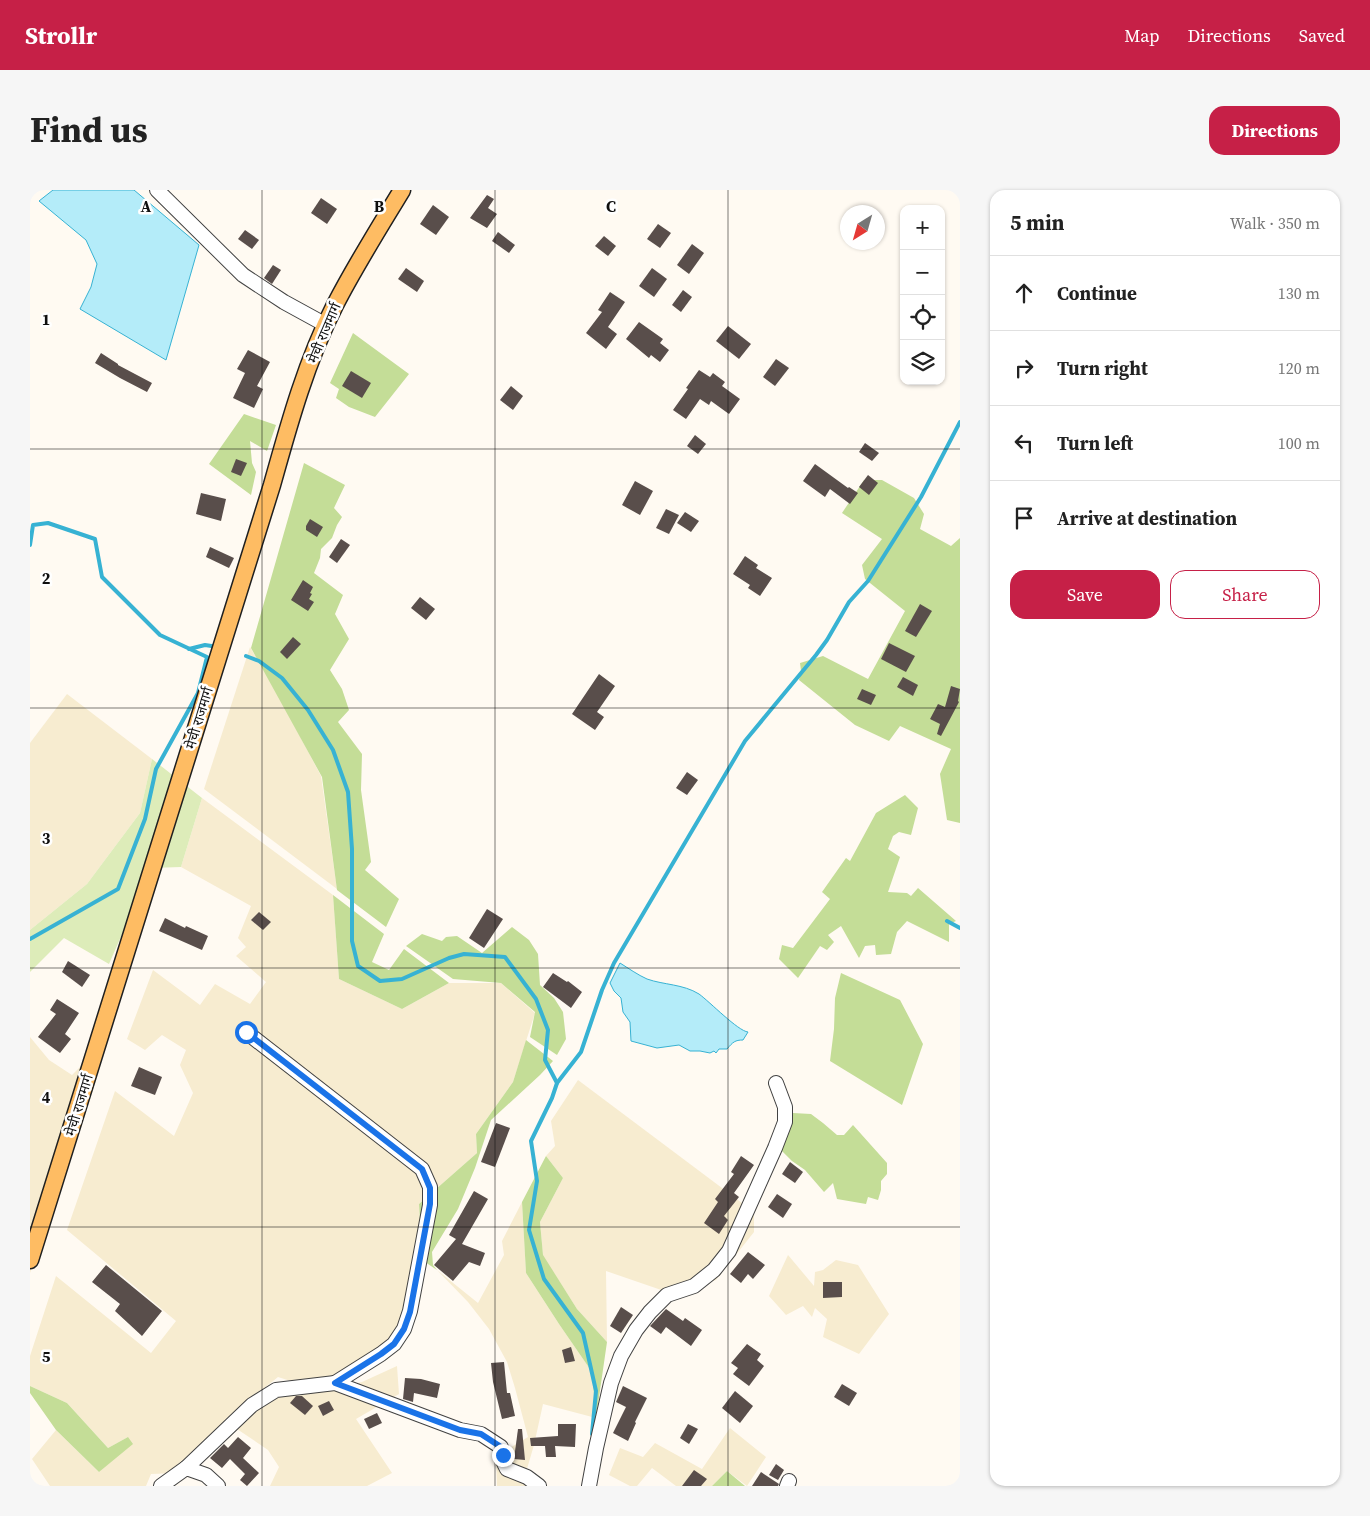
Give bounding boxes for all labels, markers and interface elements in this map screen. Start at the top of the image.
text: Strollr [25,19,97,52]
text: Map [1124,23,1160,48]
text: Directions [1188,23,1271,48]
text: Saved [1299,23,1345,48]
text: Find us [30,106,148,154]
button: Directions [1209,106,1340,155]
text: A [141,195,152,217]
text: B [374,195,385,217]
text: C [606,195,616,217]
north arrow [840,205,885,250]
map controls [900,205,945,385]
button: + [900,205,945,250]
text: 5 min [1010,208,1065,237]
text: Walk · 350 m [1230,212,1320,234]
button: − [900,250,945,295]
icon: ahead [1010,279,1038,307]
text: Continue [1057,280,1137,306]
text: 130 m [1278,282,1320,304]
button: locate [900,295,945,340]
street label: मेची राजमार्ग [302,299,346,366]
text: 1 [42,308,50,330]
button: layers [900,340,945,385]
icon: right [1010,354,1038,382]
text: Turn right [1057,355,1148,381]
text: 120 m [1278,357,1320,379]
icon: left [1010,429,1038,457]
text: Turn left [1057,430,1133,456]
text: 100 m [1278,432,1320,454]
icon: arrive [1010,504,1038,532]
text: Arrive at destination [1057,505,1237,531]
text: 2 [42,567,51,589]
button: Save [1010,570,1160,619]
button: Share [1170,570,1320,619]
street label: मेची राजमार्ग [180,684,218,751]
text: 3 [42,827,51,849]
route start [235,1021,258,1044]
street label: मेची राजमार्ग [60,1071,98,1138]
text: 4 [42,1086,51,1108]
text: 5 [42,1345,51,1367]
route end [492,1444,515,1467]

